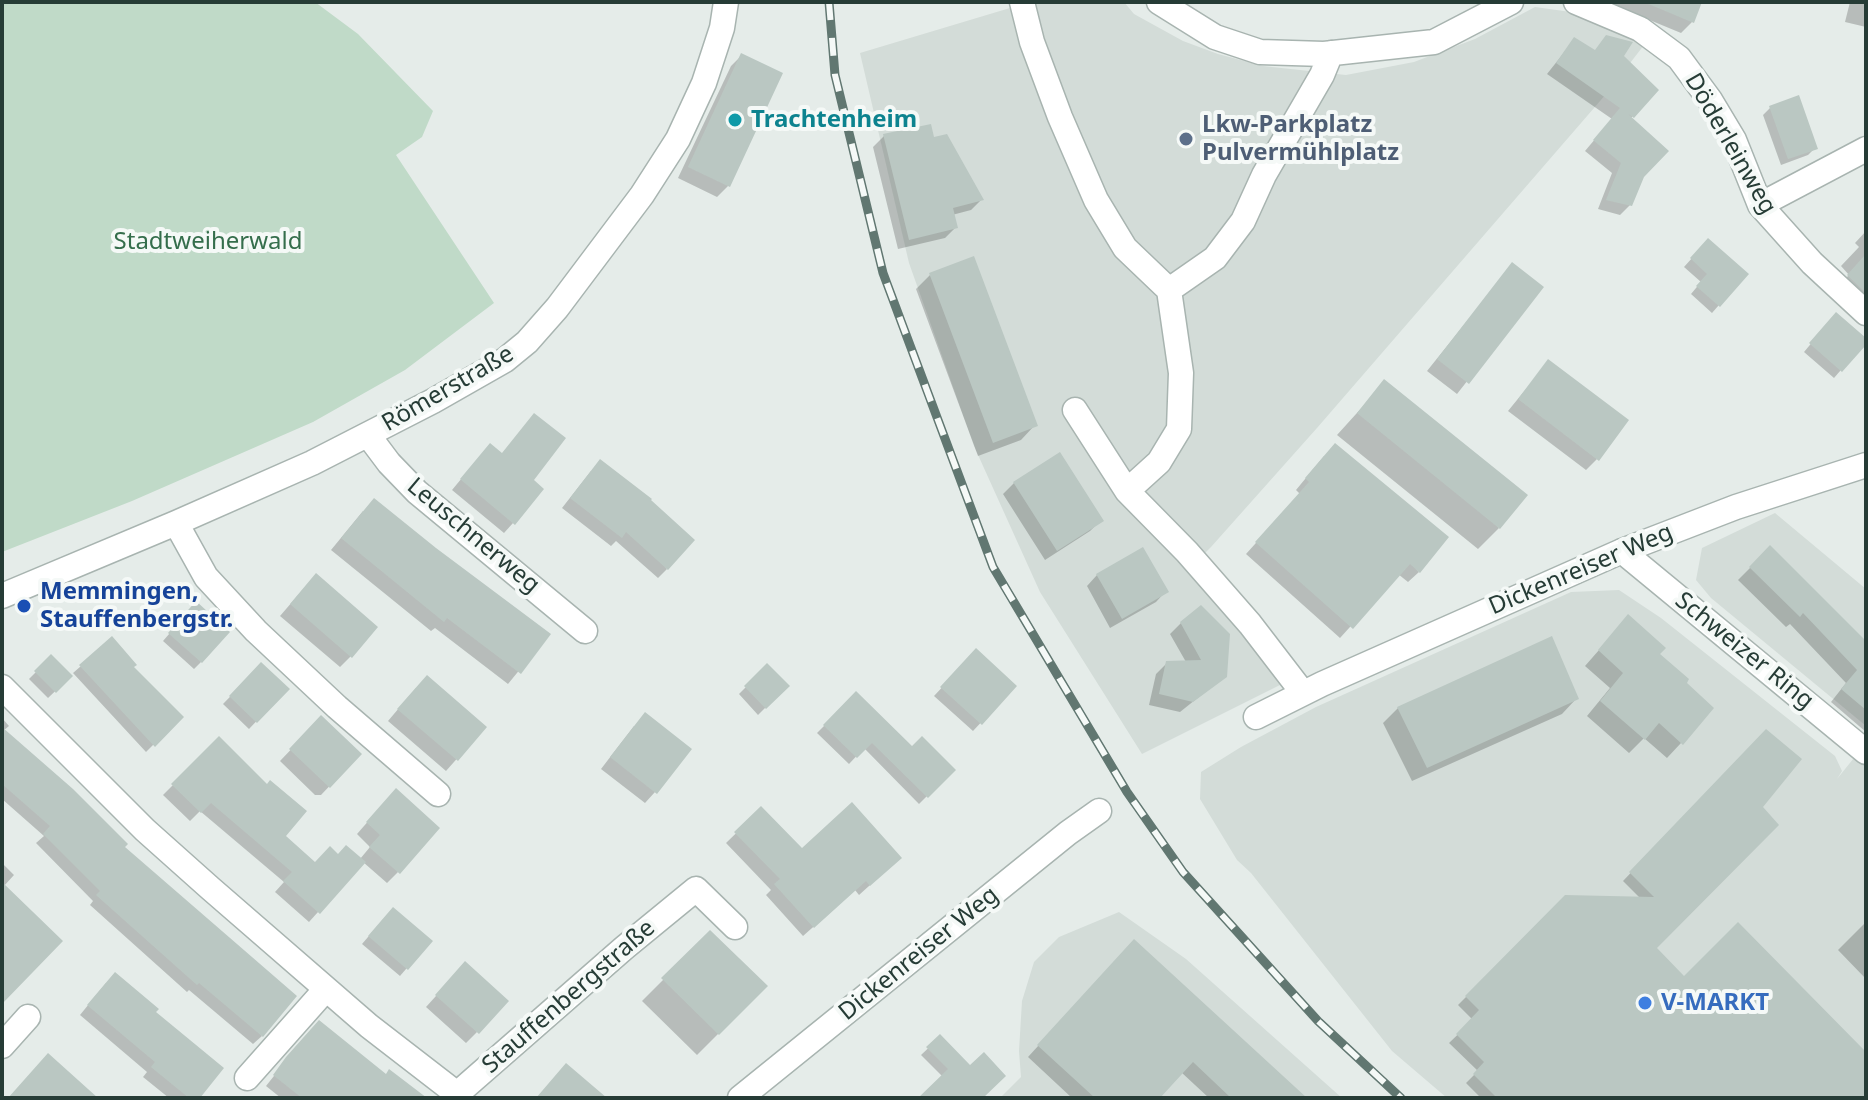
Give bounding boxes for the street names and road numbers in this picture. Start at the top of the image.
street label: Döderleinweg [1678,68,1782,220]
street label: Römerstraße [377,340,519,438]
street label: Leuschnerweg [401,472,545,600]
street label: Dickenreiser Weg [1485,518,1677,622]
street label: Schweizer Ring [1669,586,1819,716]
street label: Dickenreiser Weg [833,881,1005,1027]
street label: Stauffenbergstraße [477,914,661,1080]

